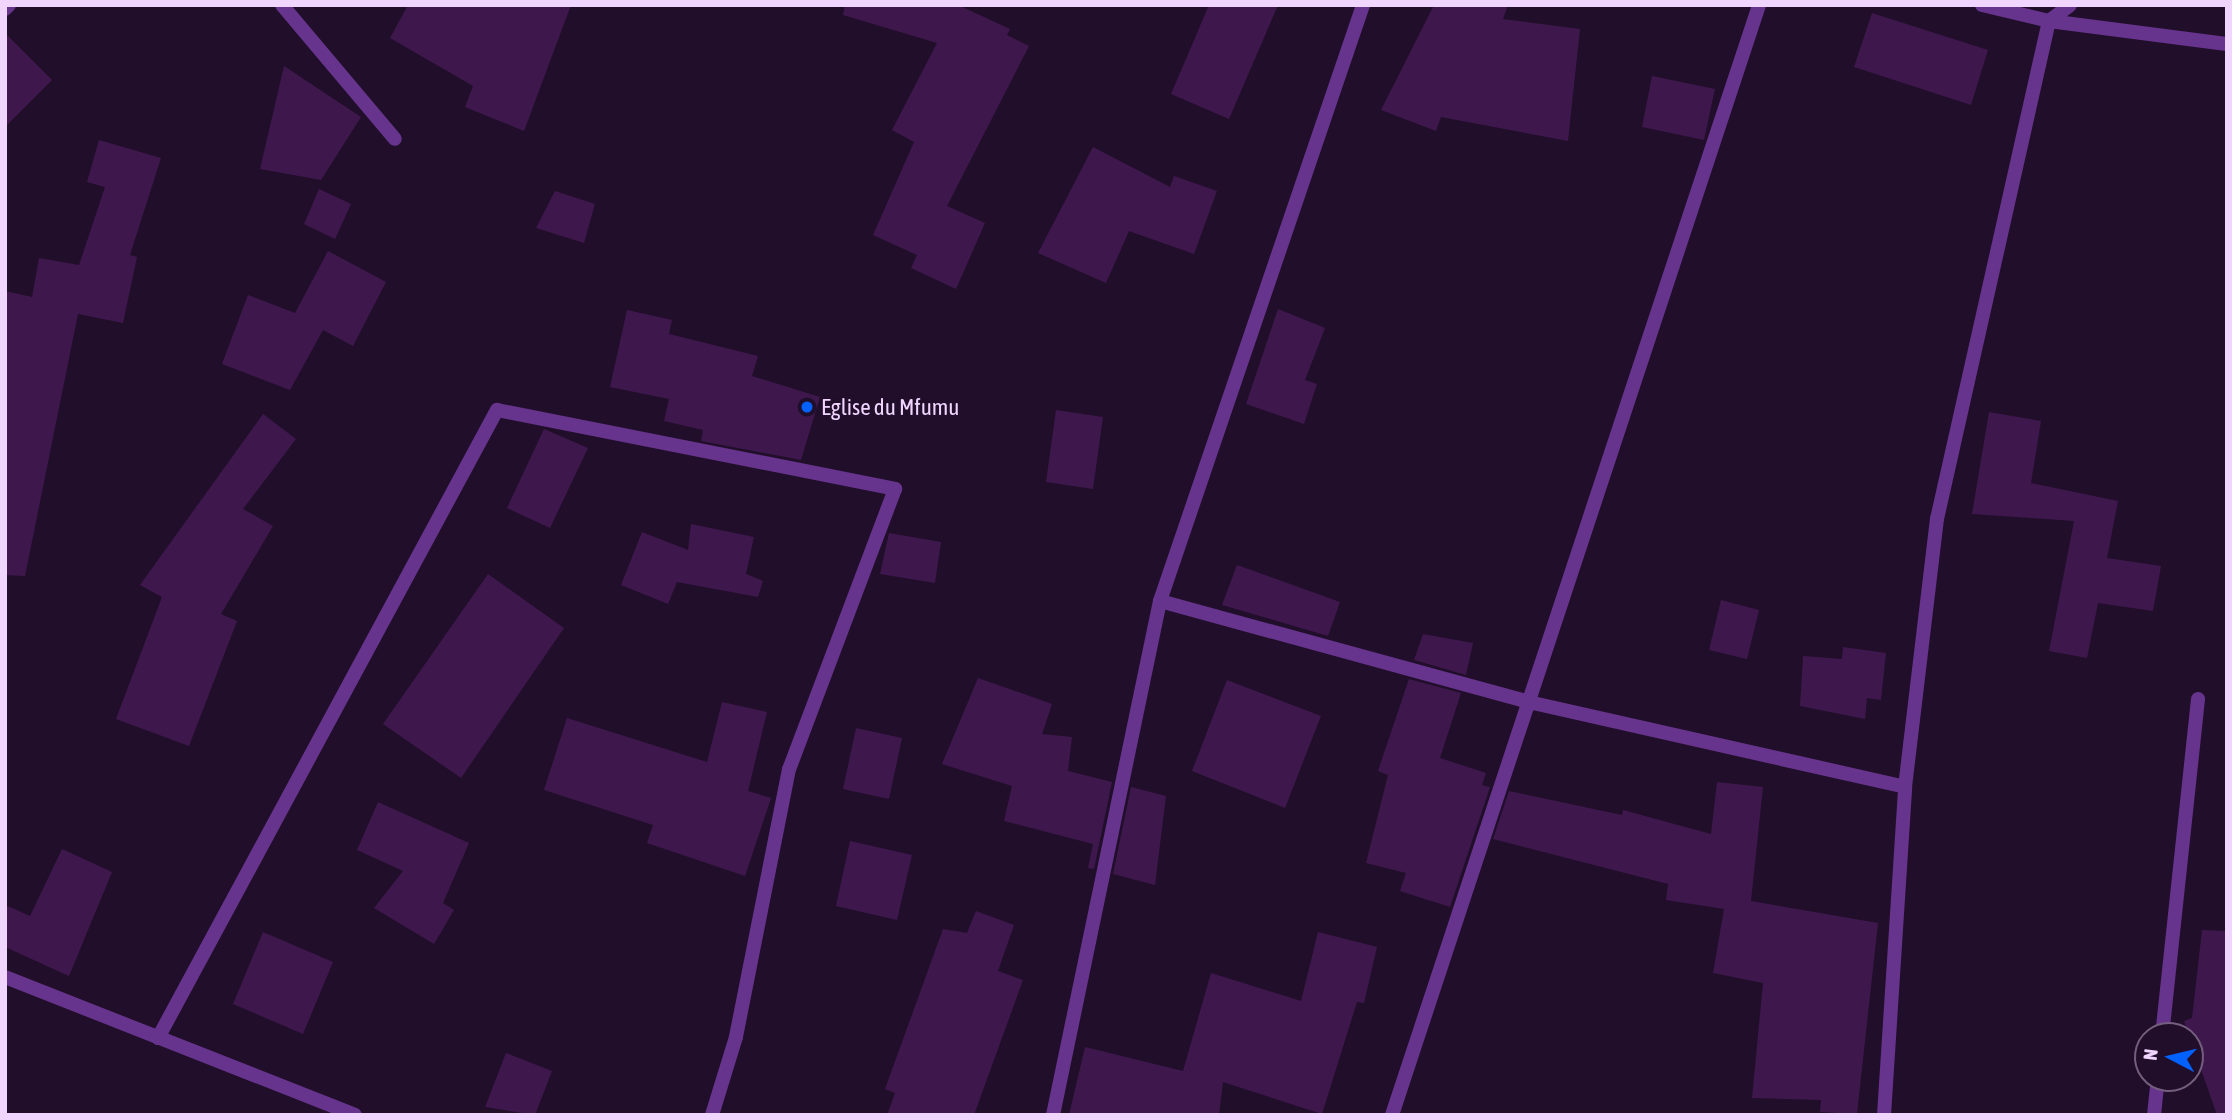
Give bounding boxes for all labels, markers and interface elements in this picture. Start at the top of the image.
place label: Eglise du Mfumu [821,393,959,421]
marker: Eglise du Mfumu [799,399,815,415]
north arrow [2134,1022,2204,1092]
text: N [2139,1048,2162,1062]

